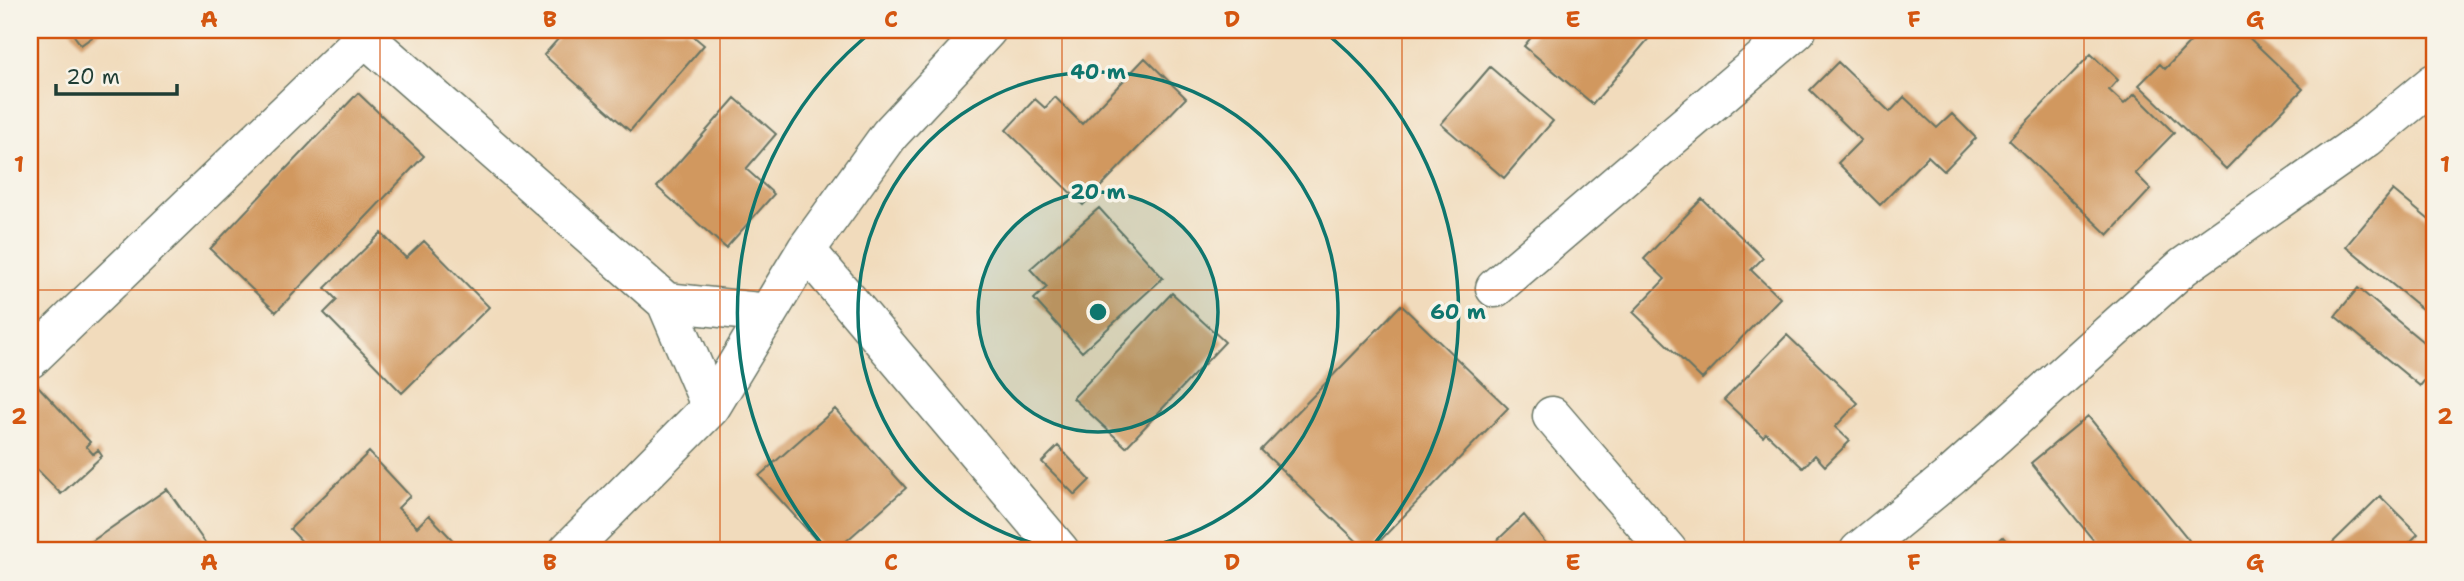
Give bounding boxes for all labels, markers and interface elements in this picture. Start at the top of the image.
text: A [200,4,218,34]
text: B [543,4,557,34]
text: C [884,4,898,34]
text: D [1224,4,1240,34]
text: E [1565,4,1581,34]
text: F [1907,4,1921,34]
text: G [2246,4,2265,34]
scale bar [56,52,177,96]
text: 40 m [1070,58,1126,86]
text: 20 m [66,63,120,91]
text: 1 [14,149,24,179]
text: 1 [2440,149,2450,179]
text: 20 m [1070,178,1126,206]
text: 60 m [1430,298,1486,326]
centre of rings [1086,300,1110,324]
text: 2 [11,401,27,431]
text: 2 [2437,401,2453,431]
text: A [200,547,218,577]
text: B [543,547,557,577]
text: C [884,547,898,577]
text: D [1224,547,1240,577]
text: E [1565,547,1581,577]
text: F [1907,547,1921,577]
text: G [2246,547,2265,577]

